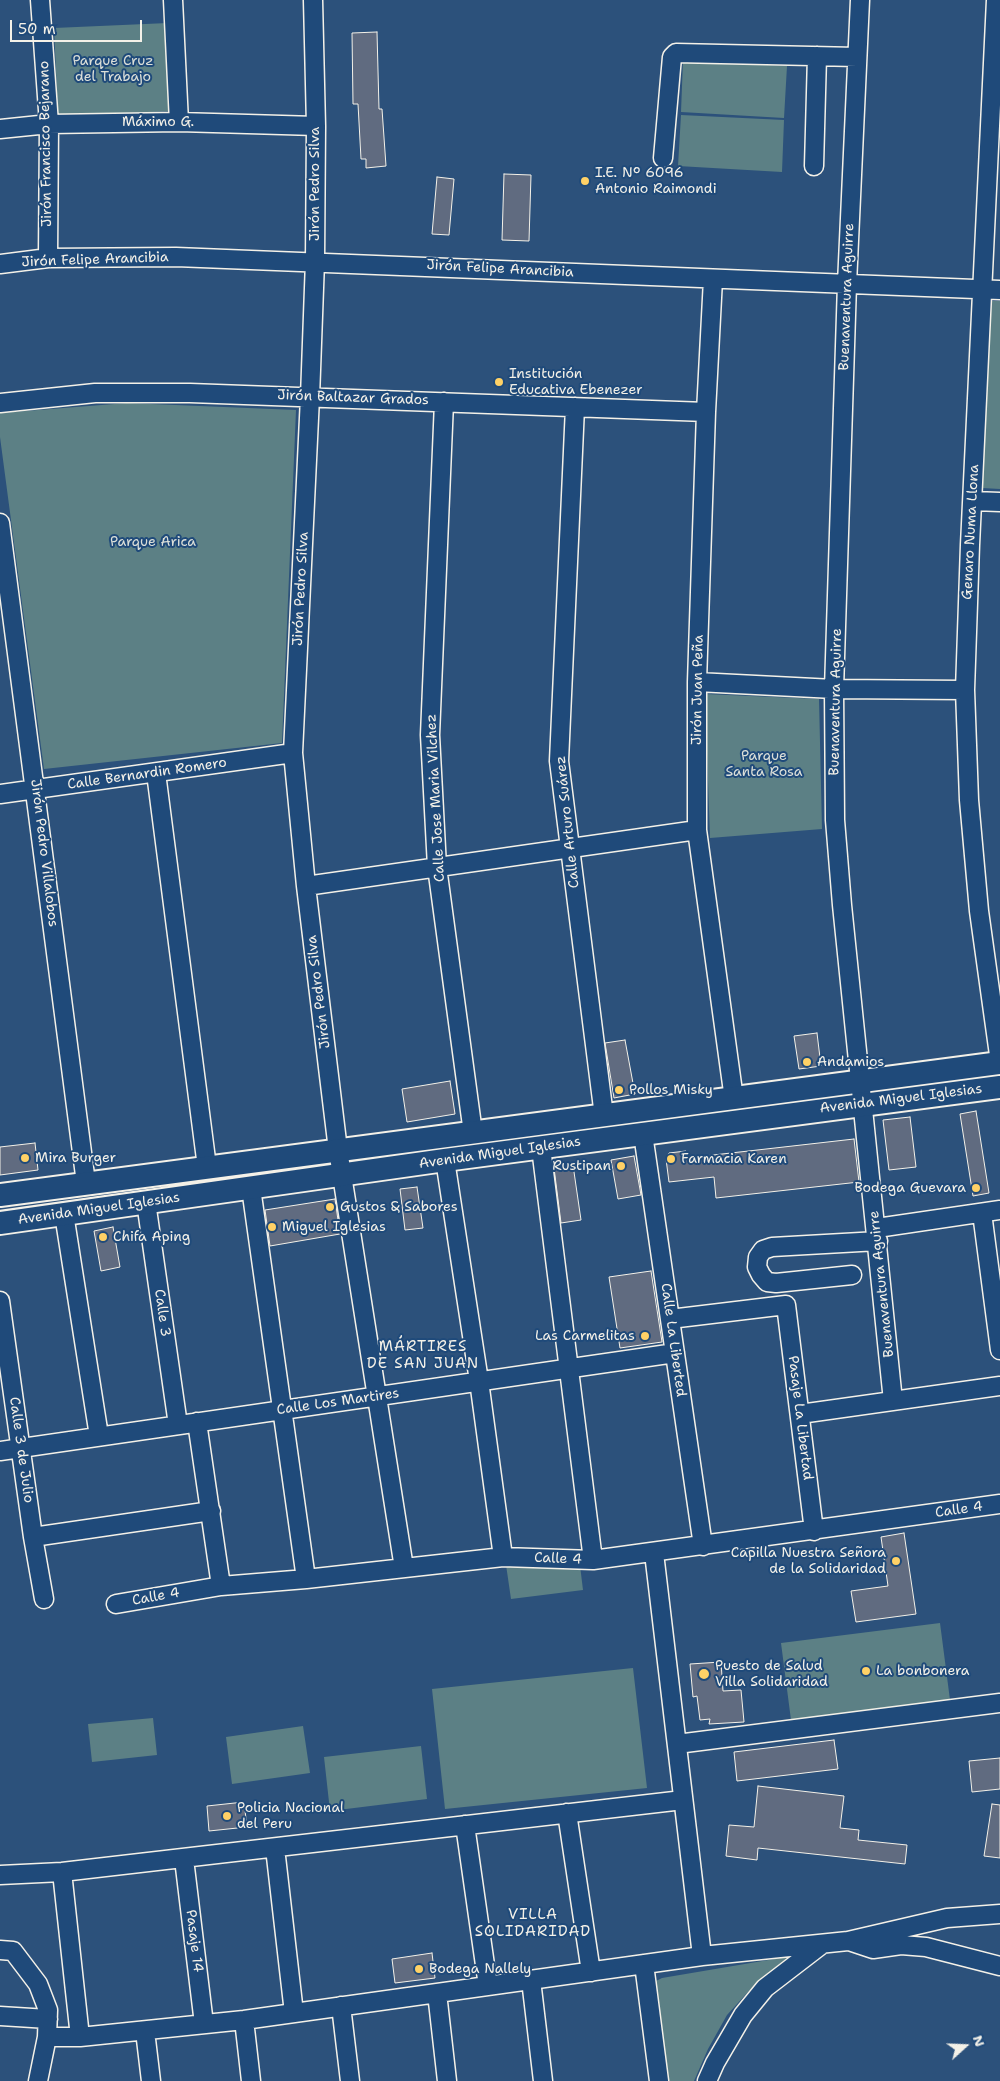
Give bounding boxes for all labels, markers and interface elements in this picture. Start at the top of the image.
scale bar [12,10,145,42]
text: 50 m [18,19,56,39]
park label: Parque Cruz del Trabajo [72,53,154,85]
street label: Jirón Francisco Bejarano [36,61,56,227]
street label: Máximo G. [122,114,194,130]
street label: Jirón Pedro Silva [307,127,323,241]
place label: I.E. N° 6096 Antonio Raimondi [595,165,717,198]
marker: I.E. N° 6096 Antonio Raimondi [579,175,591,187]
street label: Buenaventura Aguirre [836,223,858,371]
street label: Jirón Felipe Arancibia [21,249,169,271]
street label: Jirón Felipe Arancibia [426,257,574,281]
place label: Institución Educativa Ebenezer [509,366,643,398]
marker: Institución Educativa Ebenezer [493,376,505,388]
street label: Jirón Baltazar Grados [277,387,429,409]
street label: Genaro Numa Llona [959,464,983,600]
street label: Jirón Pedro Silva [290,531,312,647]
park label: Parque Arica [110,534,196,550]
street label: Buenaventura Aguirre [826,628,846,776]
street label: Jirón Juan Peña [689,635,707,745]
street label: Calle Jose Maria Vilchez [423,714,449,882]
park label: Parque Santa Rosa [726,748,802,780]
street label: Calle Bernardin Romero [66,755,228,793]
street label: Calle Arturo Suárez [553,755,583,889]
street label: Jirón Pedro Villalobos [27,778,61,928]
street label: Jirón Pedro Silva [304,934,334,1050]
place label: Andamios [817,1054,884,1070]
marker: Andamios [801,1056,813,1068]
street label: Avenida Miguel Iglesias [819,1081,983,1117]
place label: Pollos Misky [629,1082,713,1098]
marker: Pollos Misky [613,1084,625,1096]
street label: Avenida Miguel Iglesias [418,1133,582,1173]
place label: Mira Burger [35,1150,116,1166]
place label: Farmacia Karen [681,1151,787,1167]
marker: Mira Burger [19,1152,31,1164]
marker: Farmacia Karen [665,1153,677,1165]
place label: Rustipan [552,1158,611,1174]
marker: Rustipan [615,1160,627,1172]
place label: Bodega Guevara [854,1180,966,1196]
marker: Bodega Guevara [970,1182,982,1194]
street label: Avenida Miguel Iglesias [17,1189,181,1229]
place label: Gustos & Sabores [340,1199,458,1215]
marker: Gustos & Sabores [324,1201,336,1213]
street label: Buenaventura Aguirre [866,1210,898,1358]
place label: Miguel Iglesias [282,1219,386,1235]
marker: Miguel Iglesias [266,1221,278,1233]
place label: Chifa Aping [113,1229,190,1245]
marker: Chifa Aping [97,1231,109,1243]
street label: Calle La Liberted [657,1282,689,1398]
street label: Calle 3 [150,1288,174,1338]
place label: Las Carmelitas [535,1328,635,1344]
marker: Las Carmelitas [639,1330,651,1342]
district label: MÁRTIRES DE SAN JUAN [365,1338,481,1373]
street label: Pasaje La Libertad [784,1355,816,1481]
street label: Calle Los Martires [276,1385,400,1419]
street label: Calle 3 de Julio [5,1396,37,1504]
street label: Calle 4 [934,1498,984,1522]
place label: Capilla Nuestra Señora de la Solidaridad [731,1545,886,1578]
street label: Calle 4 [534,1550,582,1568]
marker: Capilla Nuestra Señora de la Solidaridad [890,1555,902,1567]
street label: Calle 4 [131,1585,181,1609]
place label: Puesto de Salud Villa Solidaridad [715,1658,828,1690]
place label: La bonbonera [876,1663,969,1679]
marker: La bonbonera [860,1665,872,1677]
marker: Puesto de Salud Villa Solidaridad [697,1667,711,1681]
place label: Policia Nacional del Peru [237,1800,344,1832]
marker: Policia Nacional del Peru [221,1810,233,1822]
district label: VILLA SOLIDARIDAD [473,1906,593,1941]
street label: Pasaje 14 [182,1909,206,1973]
place label: Bodega Nallely [429,1961,531,1977]
marker: Bodega Nallely [413,1963,425,1975]
north arrow [940,2021,990,2071]
text: N [969,2033,989,2049]

